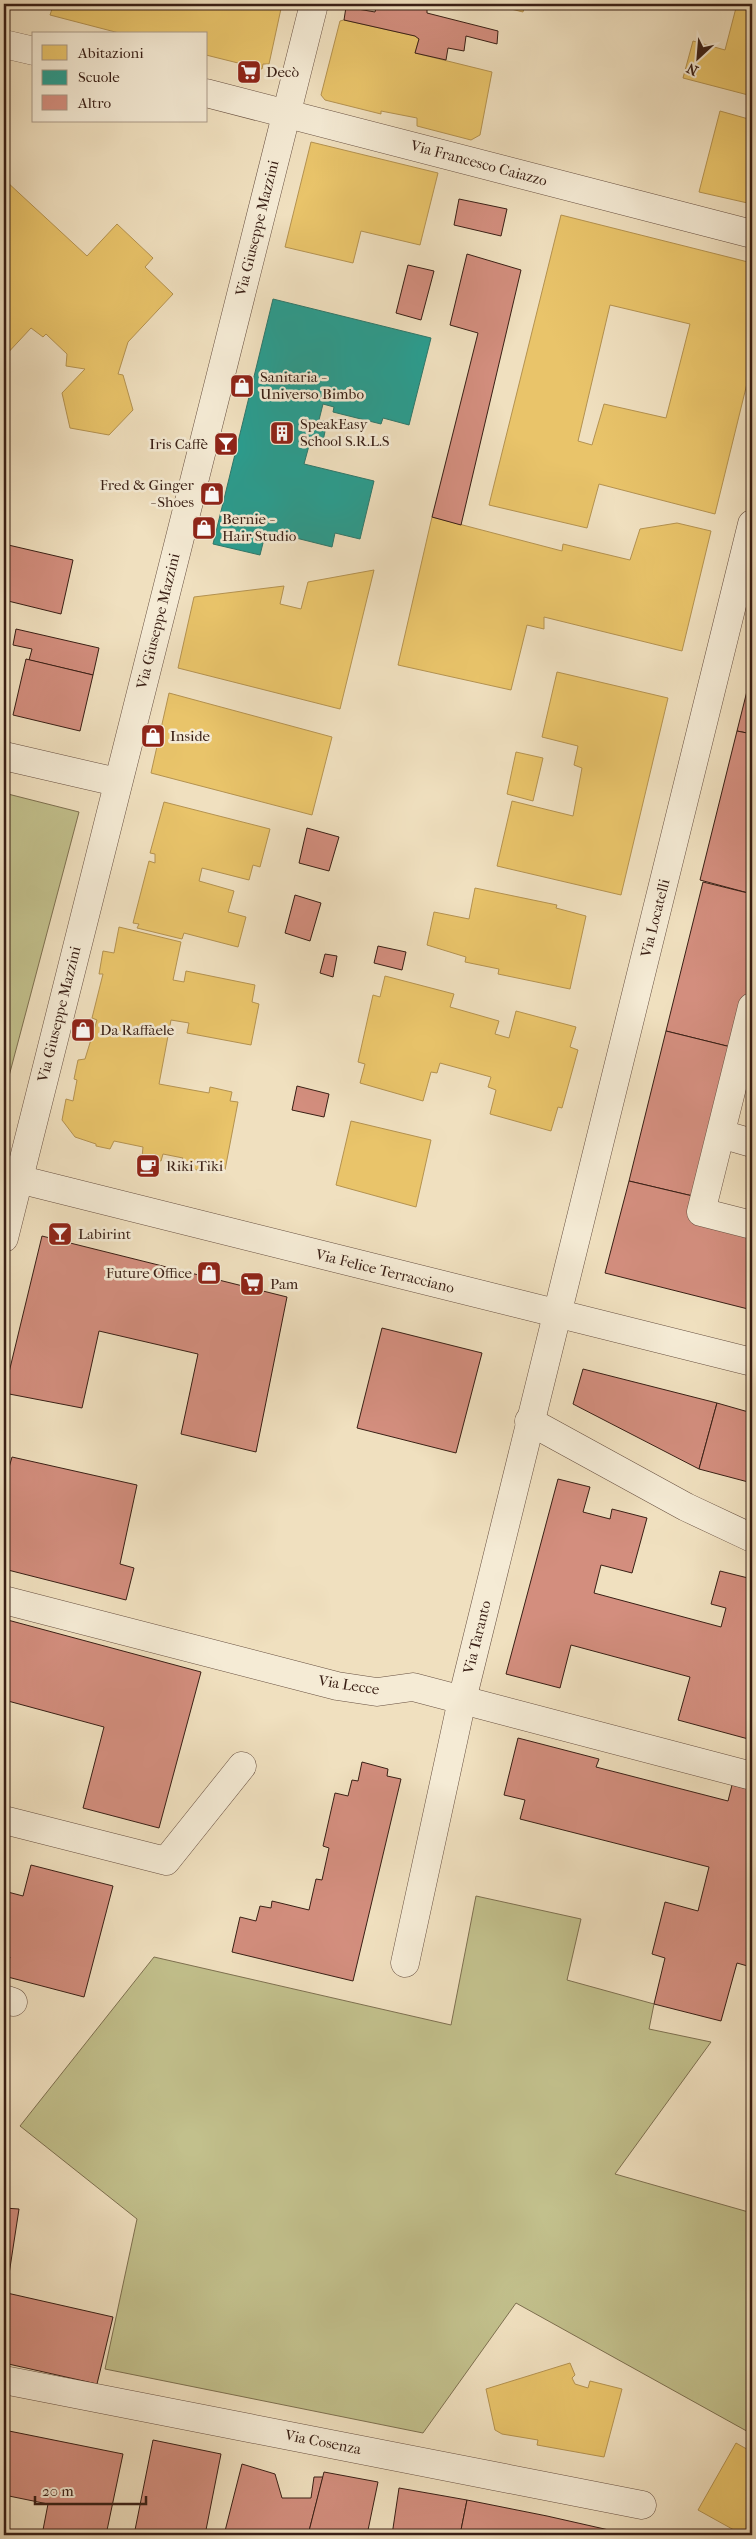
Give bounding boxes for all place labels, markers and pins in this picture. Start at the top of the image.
supermarket icon: Decò [236,59,262,85]
place label: Decò [266,63,299,81]
place label: Sanitaria - Universo Bimbo [260,368,364,403]
shop icon: Sanitaria - Universo Bimbo [229,373,255,399]
place label: SpeakEasy School S.R.L.S [300,415,390,450]
building icon: SpeakEasy School S.R.L.S [269,420,295,446]
bar icon: Iris Caffè [213,431,239,457]
place label: Iris Caffè [149,435,209,453]
place label: Fred & Ginger - Shoes [100,476,195,511]
shop icon: Fred & Ginger - Shoes [199,481,225,507]
place label: Bernie - Hair Studio [222,510,297,545]
shop icon: Bernie - Hair Studio [191,515,217,541]
shop icon: Inside [140,723,166,749]
place label: Inside [170,727,211,745]
shop icon: Da Raffaele [70,1017,96,1043]
place label: Da Raffaele [100,1021,175,1039]
cafe icon: Riki Tiki [135,1153,161,1179]
place label: Riki Tiki [166,1157,224,1175]
bar icon: Labirint [47,1221,73,1247]
place label: Labirint [78,1225,132,1243]
shop icon: Future Office [196,1260,222,1286]
place label: Future Office [106,1264,193,1282]
supermarket icon: Pam [239,1271,265,1297]
place label: Pam [270,1275,299,1293]

